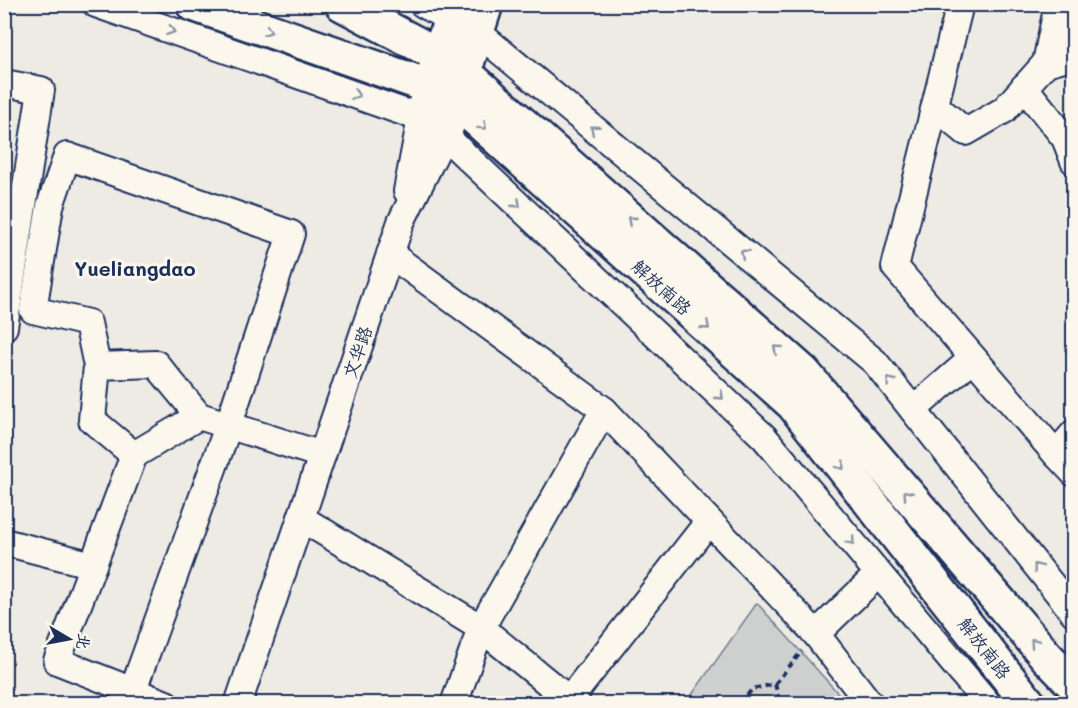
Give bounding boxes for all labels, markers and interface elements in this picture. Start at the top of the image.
one-way arrow [166,23,176,36]
one-way arrow [262,23,273,36]
one-way arrow [350,88,360,101]
one-way arrow [476,119,486,130]
one-way arrow [590,125,601,136]
one-way arrow [510,197,521,208]
one-way arrow [627,216,638,227]
one-way arrow [740,249,751,260]
street label: 解放南路 [627,254,697,320]
district label: Yueliangdao [74,255,196,281]
one-way arrow [699,319,710,330]
street label: 文华路 [337,323,377,381]
one-way arrow [773,345,784,356]
one-way arrow [887,377,898,388]
one-way arrow [713,389,724,400]
one-way arrow [834,459,845,470]
one-way arrow [903,490,914,501]
one-way arrow [843,534,854,545]
one-way arrow [1034,563,1045,574]
north arrow [39,609,99,669]
street label: 解放南路 [953,612,1017,684]
text: 北 [73,632,96,651]
one-way arrow [1030,638,1041,649]

